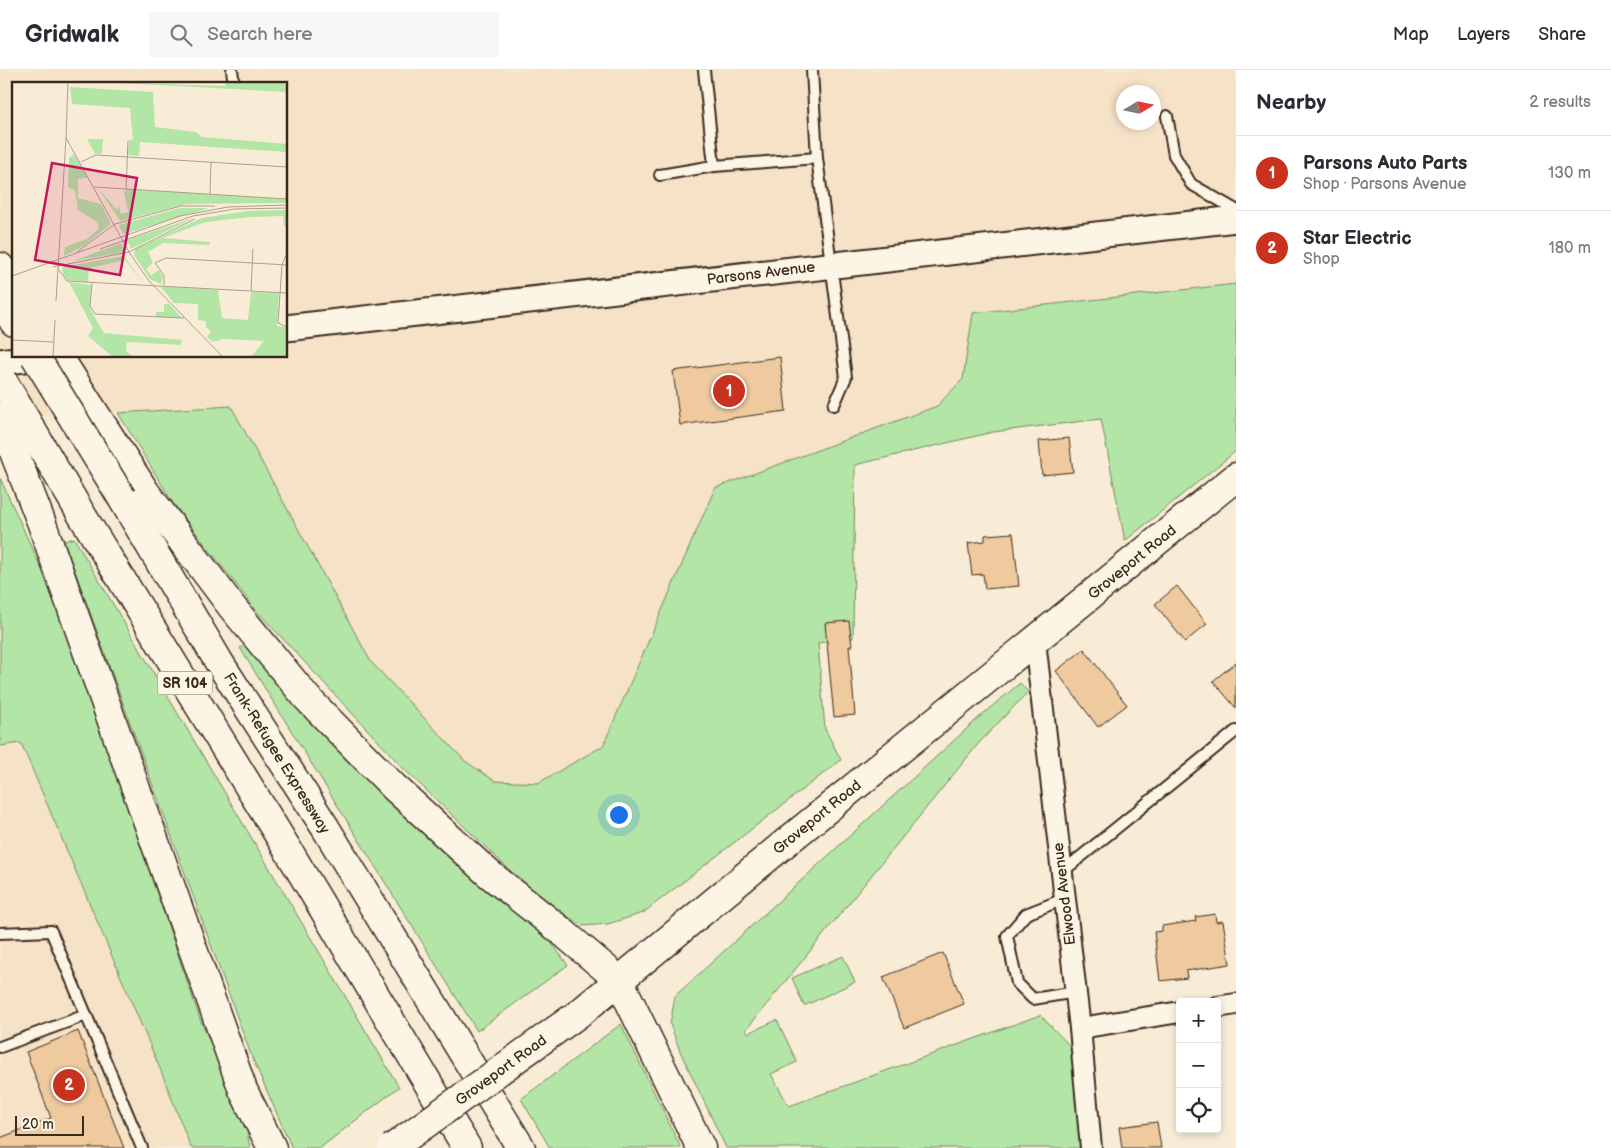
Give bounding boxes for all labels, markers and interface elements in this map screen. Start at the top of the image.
search box [149,12,499,57]
text: Gridwalk [25,20,119,49]
icon: search [167,21,195,49]
text: Search here [207,23,312,46]
text: Map [1393,24,1429,45]
text: Layers [1457,24,1510,45]
text: Share [1538,24,1586,45]
inset map [12,82,288,358]
north arrow [1116,85,1161,130]
text: Nearby [1256,90,1326,115]
text: 2 results [1529,93,1591,112]
text: Parsons Auto Parts [1303,152,1467,175]
text: 1 [1269,164,1275,183]
text: 130 m [1548,164,1591,183]
text: Shop · Parsons Avenue [1303,175,1467,194]
text: Star Electric [1303,227,1412,250]
text: 2 [1267,239,1277,258]
text: 180 m [1549,239,1591,258]
text: Shop [1303,250,1340,269]
street label: Parsons Avenue [706,257,816,290]
pin: 1 [713,372,745,410]
street label: Groveport Road [1084,521,1180,604]
street label: Frank-Refugee Expressway [219,669,334,837]
road number: SR 104 [158,672,212,694]
street label: Groveport Road [769,776,865,859]
your location [606,802,632,828]
street label: Elwood Avenue [1049,841,1080,946]
map controls [1176,998,1221,1133]
button: + [1176,998,1221,1043]
street label: Groveport Road [452,1031,551,1110]
button: − [1176,1043,1221,1088]
pin: 2 [53,1066,85,1104]
button: locate [1176,1088,1221,1133]
scale bar [15,1113,84,1136]
text: 20 m [22,1116,54,1133]

